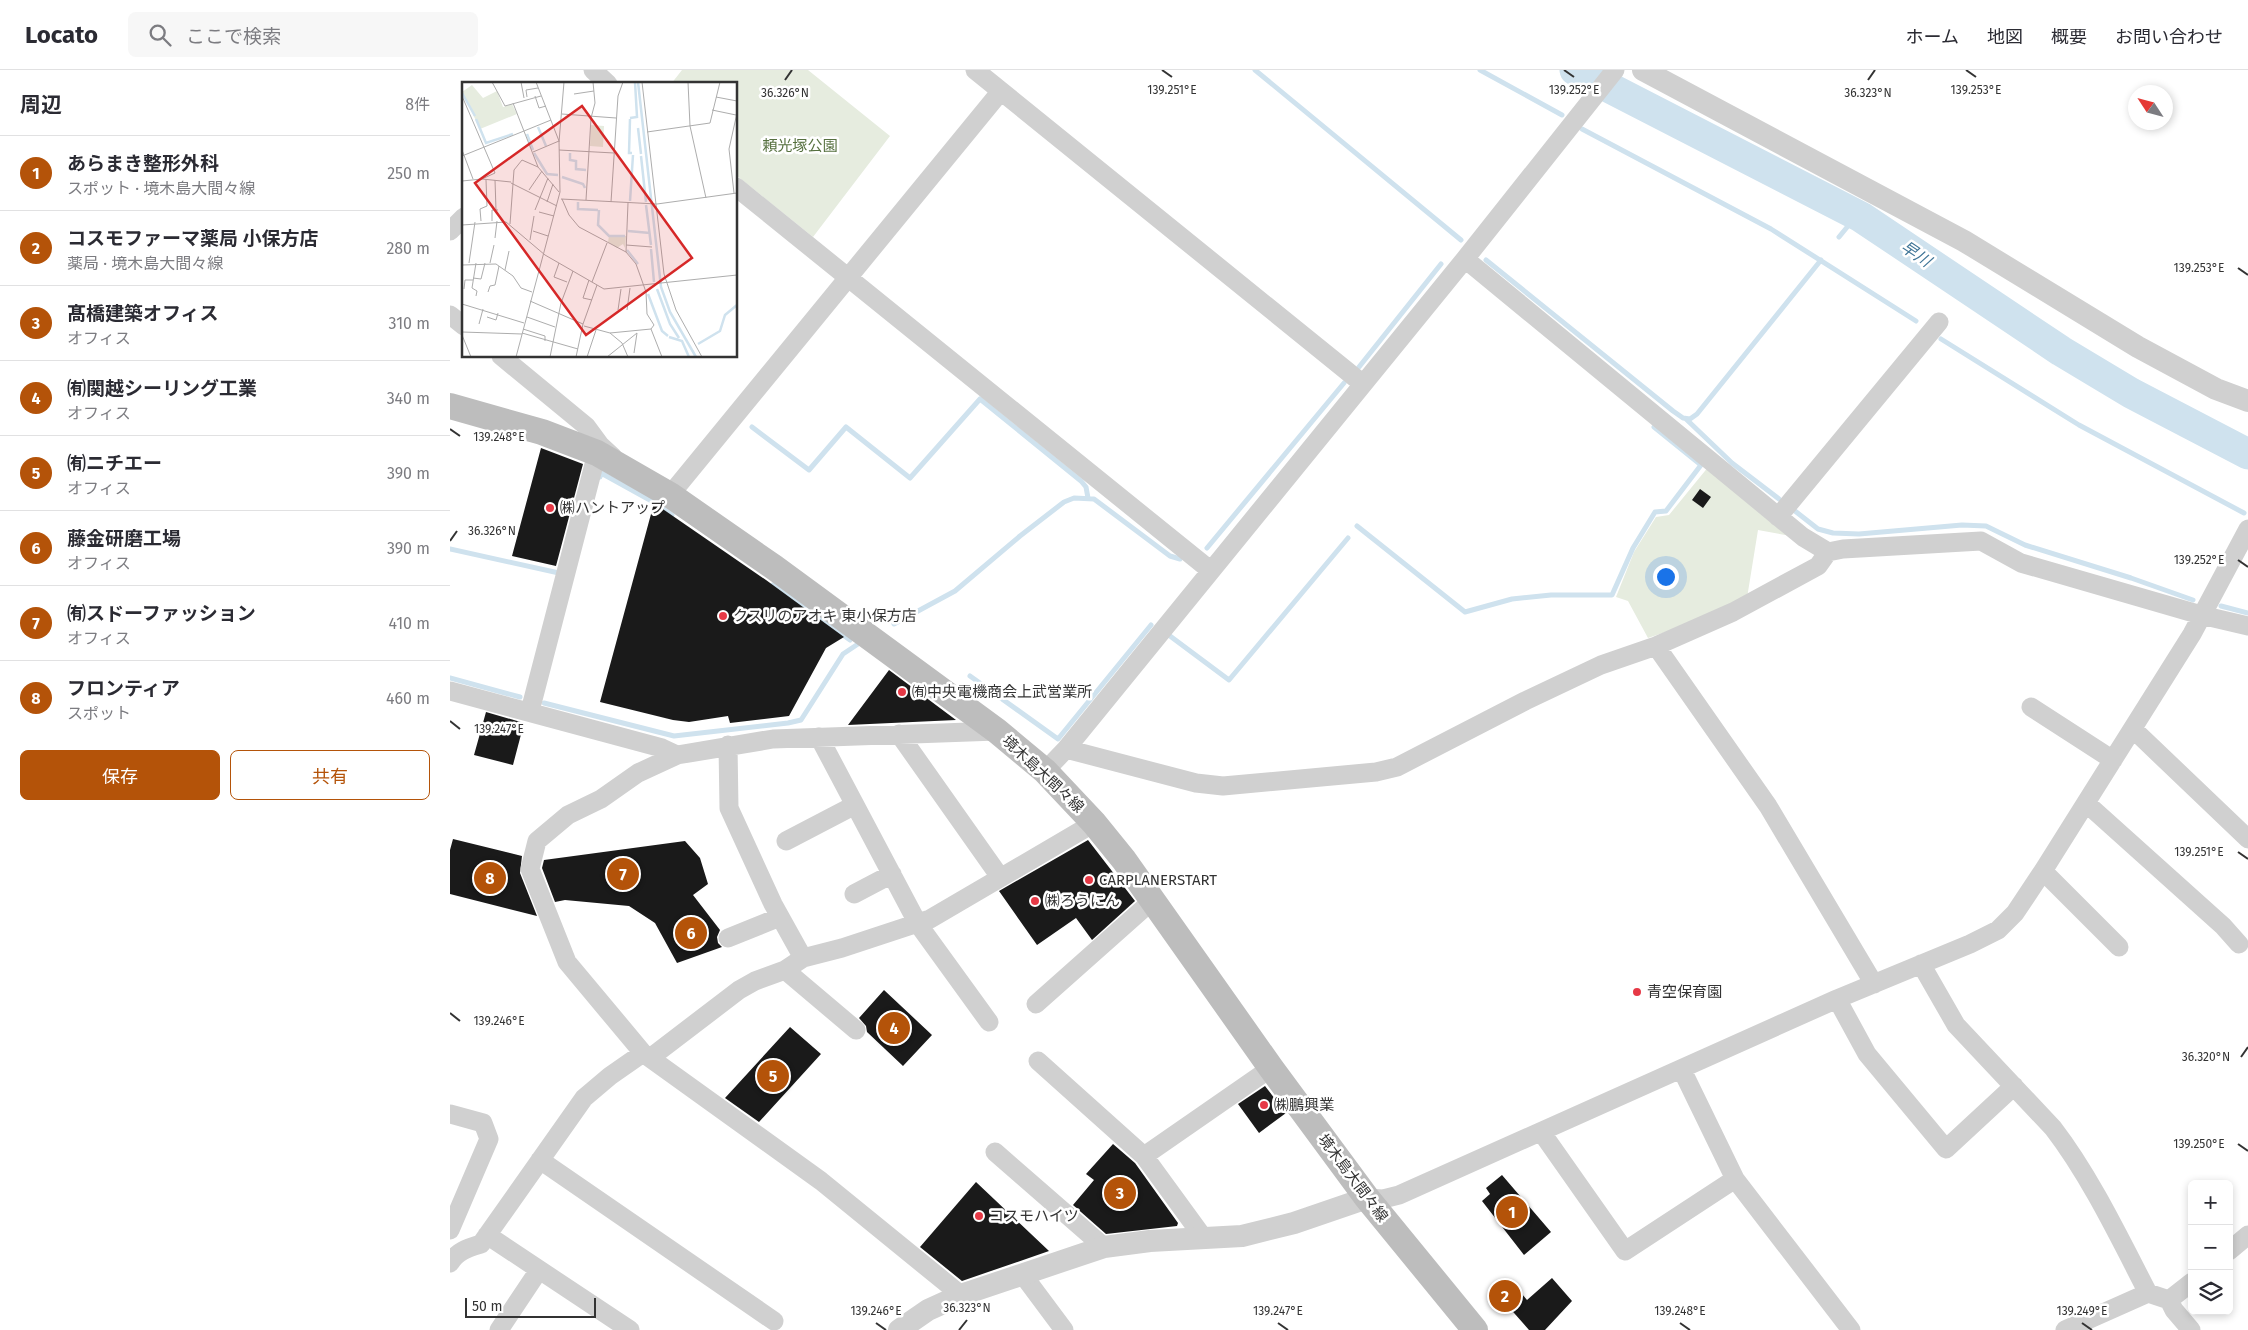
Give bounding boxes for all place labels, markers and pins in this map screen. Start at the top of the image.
place label: ㈱ハントアップ [560,499,665,517]
marker: ㈱ハントアップ [544,502,556,514]
place label: クスリのアオキ 東小保方店 [733,607,917,625]
marker: クスリのアオキ 東小保方店 [717,610,729,622]
place label: ㈲中央電機商会上武営業所 [912,683,1092,701]
marker: ㈲中央電機商会上武営業所 [896,686,908,698]
pin: 7 [607,855,639,893]
pin: 8 [474,859,506,897]
place label: CARPLANERSTART [1099,871,1217,889]
marker: CARPLANERSTART [1083,874,1095,886]
place label: ㈱ろうにん [1045,892,1120,910]
marker: ㈱ろうにん [1029,895,1041,907]
pin: 6 [675,914,707,952]
place label: 青空保育園 [1647,983,1722,1001]
marker: 青空保育園 [1631,986,1643,998]
pin: 4 [878,1009,910,1047]
pin: 5 [757,1057,789,1095]
place label: ㈱鵬興業 [1274,1096,1334,1114]
marker: ㈱鵬興業 [1258,1099,1270,1111]
pin: 3 [1104,1174,1136,1212]
pin: 1 [1496,1193,1528,1231]
place label: コスモハイツ [989,1207,1079,1225]
marker: コスモハイツ [973,1210,985,1222]
pin: 2 [1489,1277,1521,1315]

